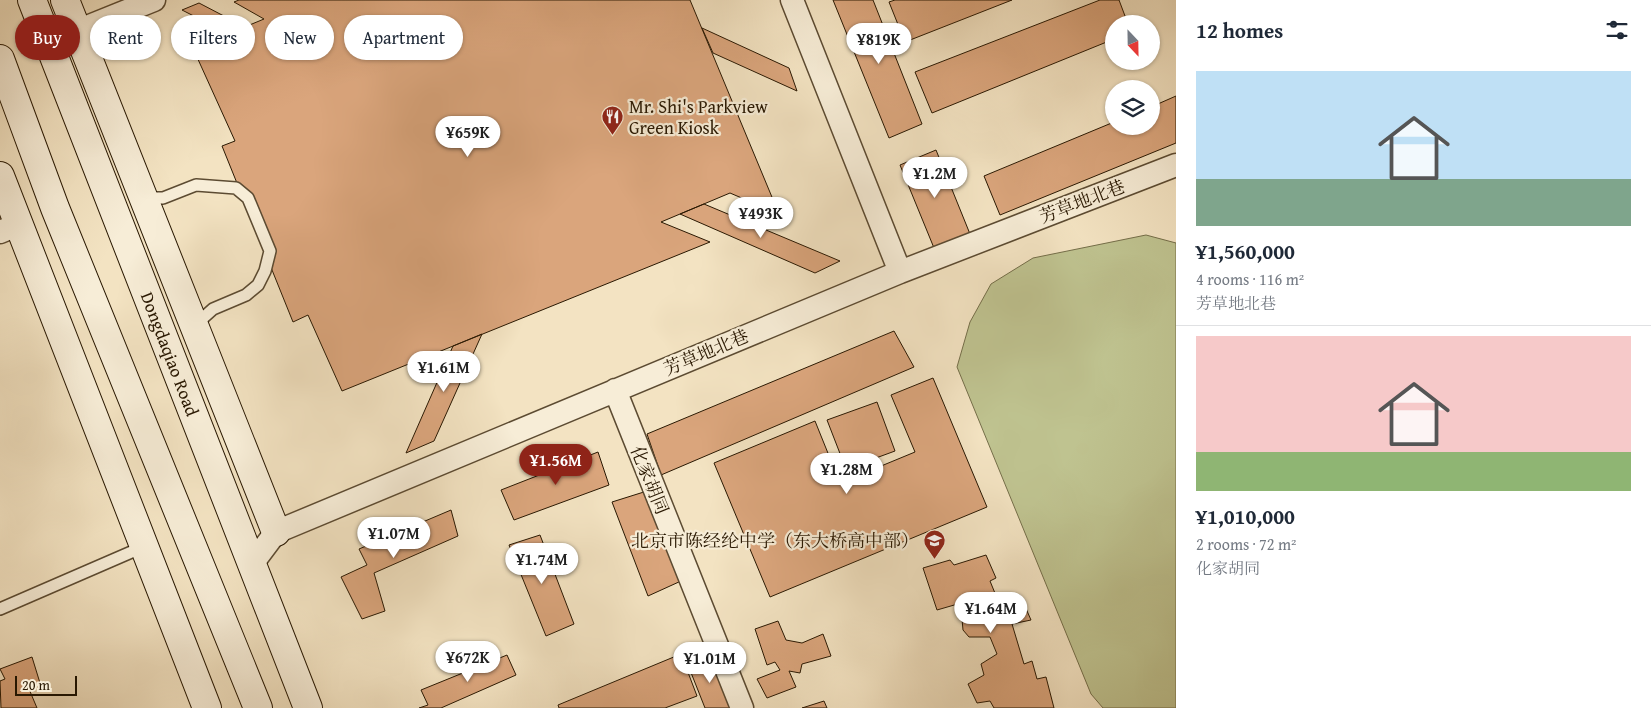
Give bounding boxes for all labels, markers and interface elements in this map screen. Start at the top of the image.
chip: Buy [15,15,80,60]
chip: Rent [90,15,161,60]
chip: Filters [171,15,255,60]
chip: New [265,15,334,60]
chip: Apartment [344,15,463,60]
north arrow [1105,15,1160,70]
map controls [1105,15,1160,135]
text: 12 homes [1196,15,1283,46]
icon: filters [1603,16,1631,44]
pin: ¥819K [844,22,914,65]
text: ¥819K [857,27,901,51]
button: layers [1105,80,1160,135]
place label: Mr. Shi's Parkview Green Kiosk [629,93,768,141]
icon: home [1369,103,1459,193]
restaurant icon: Mr. Shi's Parkview Green Kiosk [601,104,625,135]
pin: ¥659K [433,116,503,158]
text: ¥659K [446,120,490,144]
pin: ¥1.2M [900,156,970,199]
text: ¥1.2M [913,161,957,185]
street label: 芳草地北巷 [1035,172,1129,230]
pin: ¥493K [726,196,796,239]
text: ¥493K [739,201,783,225]
text: ¥1,560,000 [1196,236,1295,267]
text: 4 rooms · 116 m² [1196,267,1304,291]
street label: Dongdaqiao Road [134,288,206,420]
text: 芳草地北巷 [1196,291,1276,315]
street label: 芳草地北巷 [659,322,753,382]
pin: ¥1.61M [403,350,485,393]
text: ¥1.61M [418,355,470,379]
icon: home [1369,369,1459,459]
street label: 化家胡同 [624,442,676,518]
pin: ¥1.56M [515,444,597,486]
text: ¥1.56M [530,448,582,472]
pin: ¥1.28M [806,452,888,495]
text: ¥1.28M [821,457,873,481]
text: ¥1,010,000 [1196,501,1295,532]
pin: ¥1.07M [353,516,435,559]
text: ¥1.07M [368,521,420,545]
place label: 北京市陈经纶中学（东大桥高中部） [631,527,919,554]
school or university icon: 北京市陈经纶中学（东大桥高中部） [923,528,947,559]
text: 2 rooms · 72 m² [1196,532,1296,556]
pin: ¥1.74M [501,542,583,585]
text: ¥1.74M [516,547,568,571]
text: 化家胡同 [1196,556,1260,580]
pin: ¥1.64M [950,592,1032,634]
text: ¥1.64M [965,596,1017,620]
pin: ¥672K [433,640,503,683]
pin: ¥1.01M [669,642,751,684]
text: ¥672K [446,645,490,669]
text: ¥1.01M [684,646,736,670]
scale bar [15,673,78,696]
text: 20 m [22,675,50,695]

